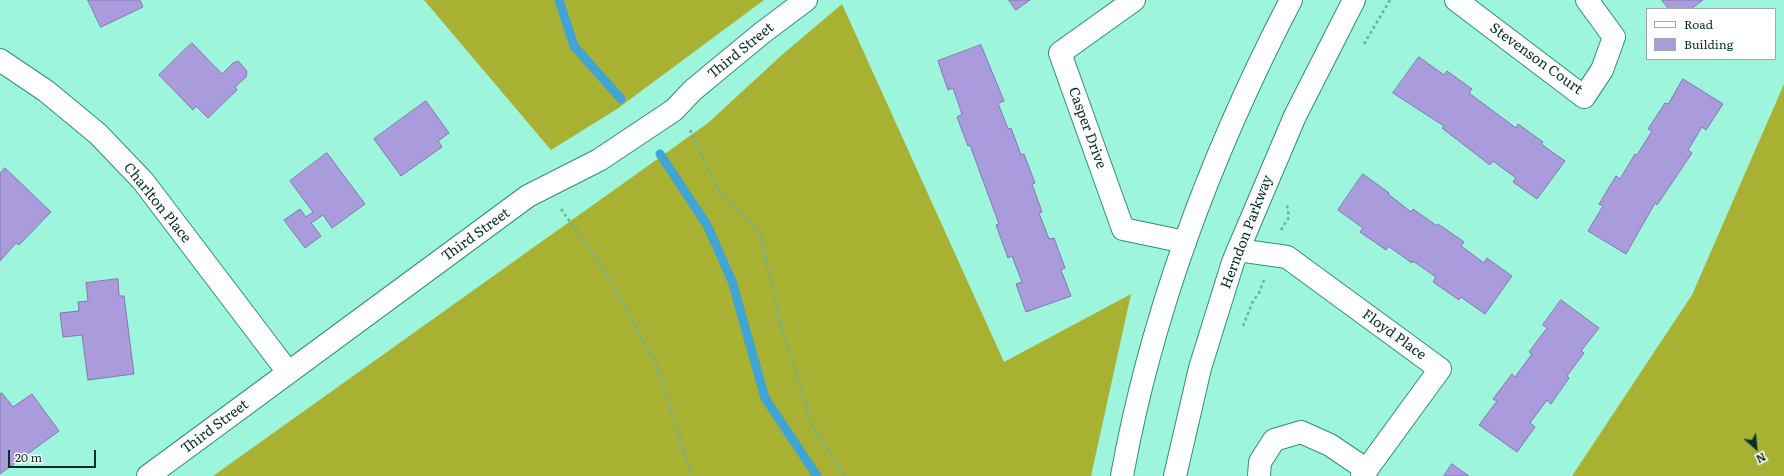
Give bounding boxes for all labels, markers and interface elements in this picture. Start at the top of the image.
legend [1646,8,1776,60]
text: Road [1684,15,1713,33]
street label: Third Street [705,19,777,83]
street label: Stevenson Court [1486,20,1586,98]
text: Building [1684,35,1733,53]
street label: Casper Drive [1065,85,1109,171]
street label: Charlton Place [120,160,194,246]
street label: Herndon Parkway [1218,173,1276,291]
street label: Third Street [439,205,513,265]
street label: Floyd Place [1359,306,1429,364]
street label: Third Street [178,396,252,458]
north arrow [1736,428,1776,468]
scale bar [10,442,98,468]
text: 20 m [15,448,42,466]
text: N [1754,449,1769,468]

